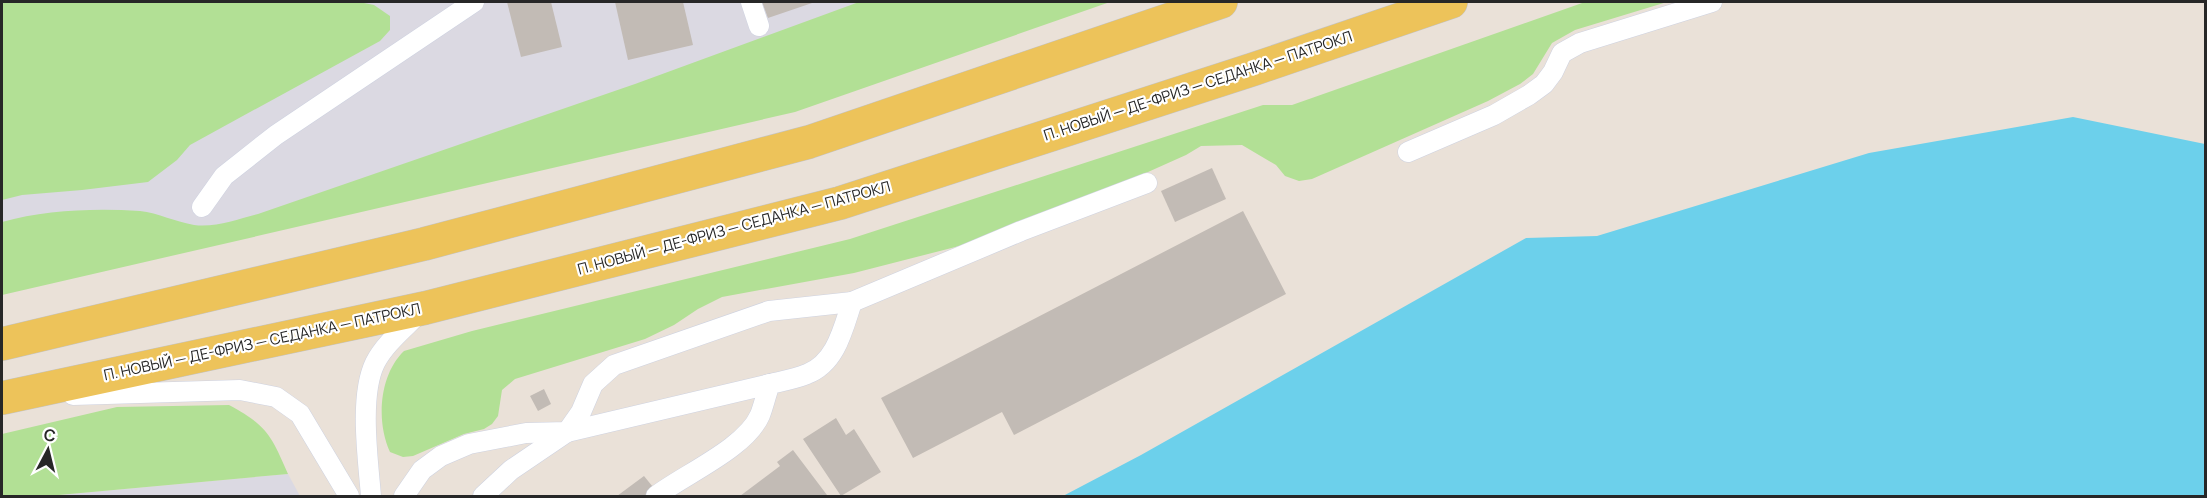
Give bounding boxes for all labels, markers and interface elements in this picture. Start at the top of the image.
street label: П. НОВЫЙ — ДЕ-ФРИЗ — СЕДАНКА — ПАТРОКЛ [1041,26,1355,145]
street label: П. НОВЫЙ — ДЕ-ФРИЗ — СЕДАНКА — ПАТРОКЛ [575,176,893,279]
street label: П. НОВЫЙ — ДЕ-ФРИЗ — СЕДАНКА — ПАТРОКЛ [102,298,422,385]
north arrow [18,420,78,480]
text: С [43,423,57,447]

